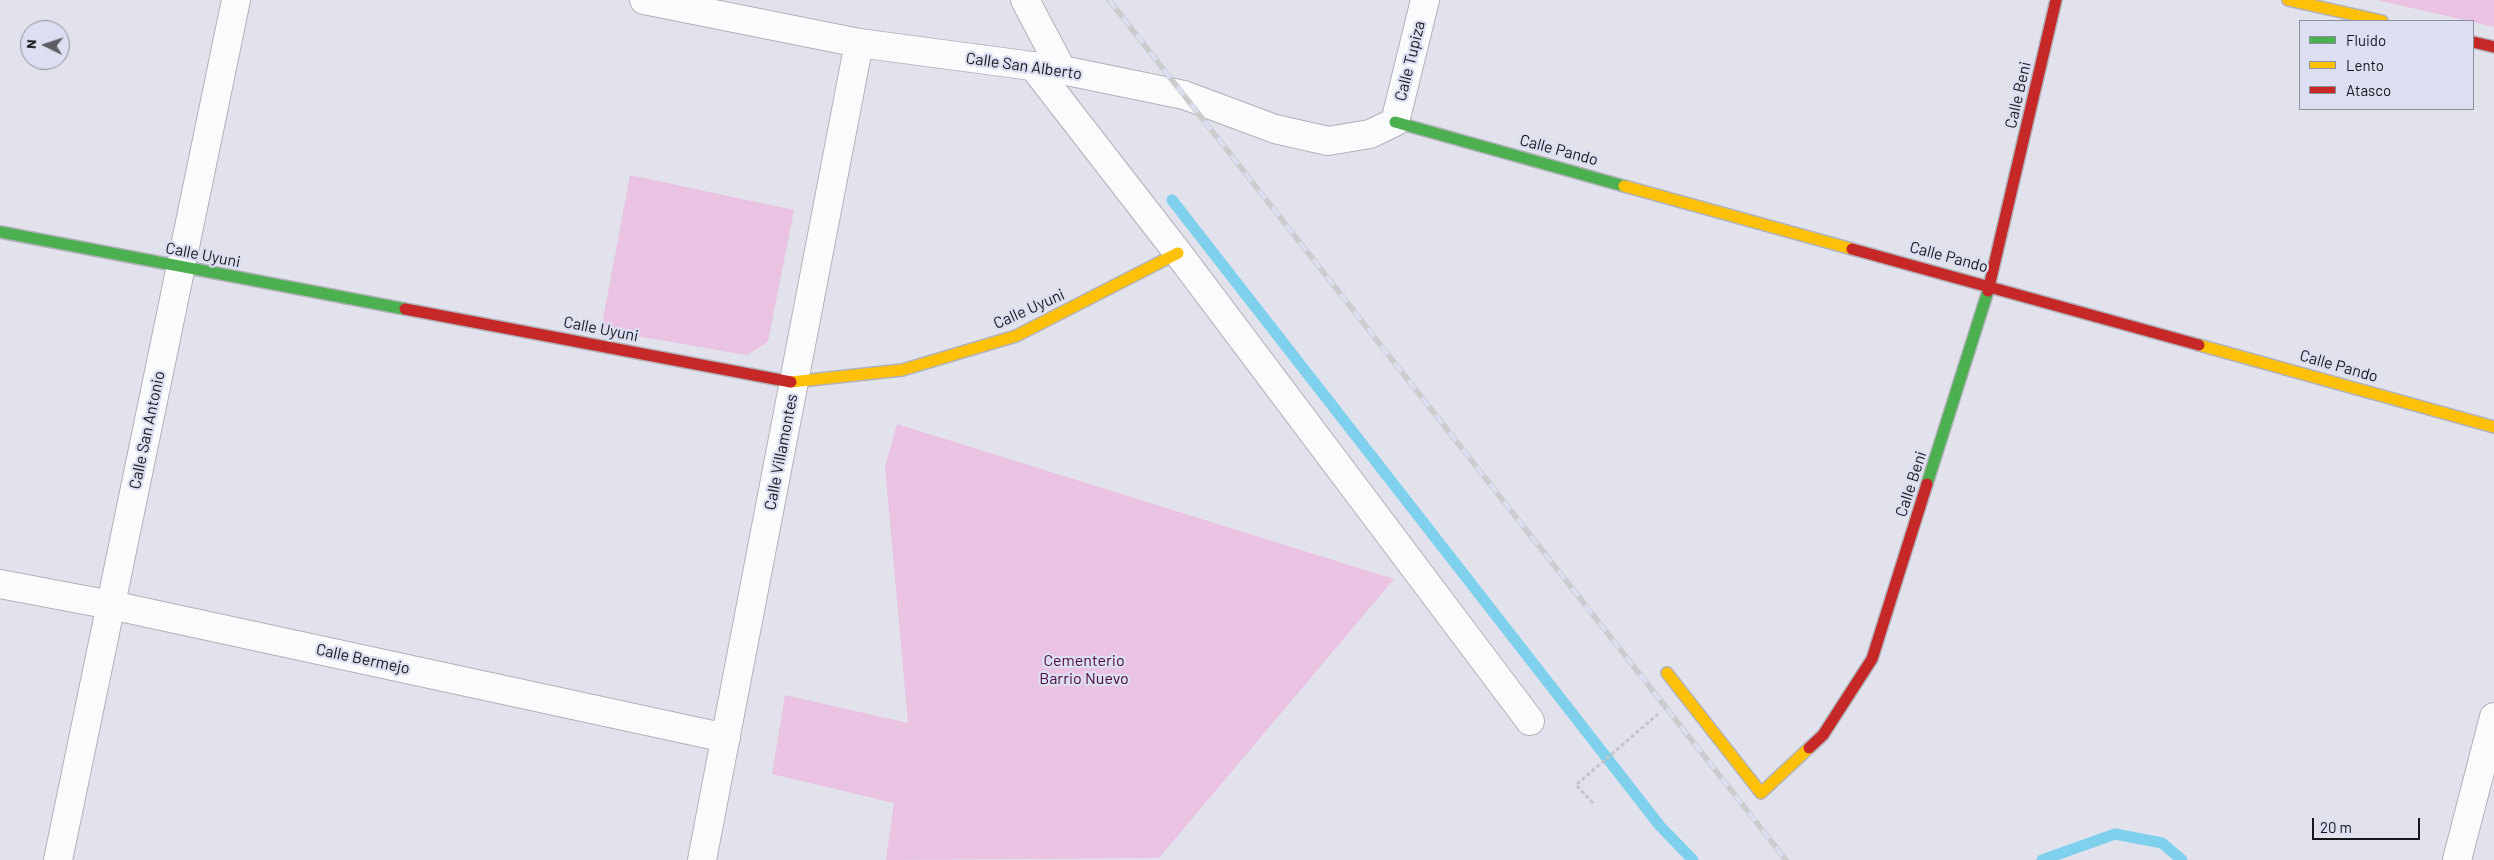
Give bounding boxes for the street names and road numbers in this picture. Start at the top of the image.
street label: Calle Tupiza [1391,19,1429,103]
street label: Calle San Alberto [965,48,1083,84]
street label: Calle Beni [2001,60,2035,130]
street label: Calle Pando [1518,130,1600,170]
street label: Calle Pando [1908,237,1990,277]
street label: Calle Uyuni [164,238,242,272]
street label: Calle Uyuni [990,285,1068,333]
street label: Calle Uyuni [562,312,640,346]
street label: Calle Pando [2298,346,2380,386]
street label: Calle San Antonio [125,369,169,491]
street label: Calle Villamontes [760,392,802,512]
street label: Calle Beni [1891,449,1931,519]
street label: Calle Bermejo [314,640,412,678]

